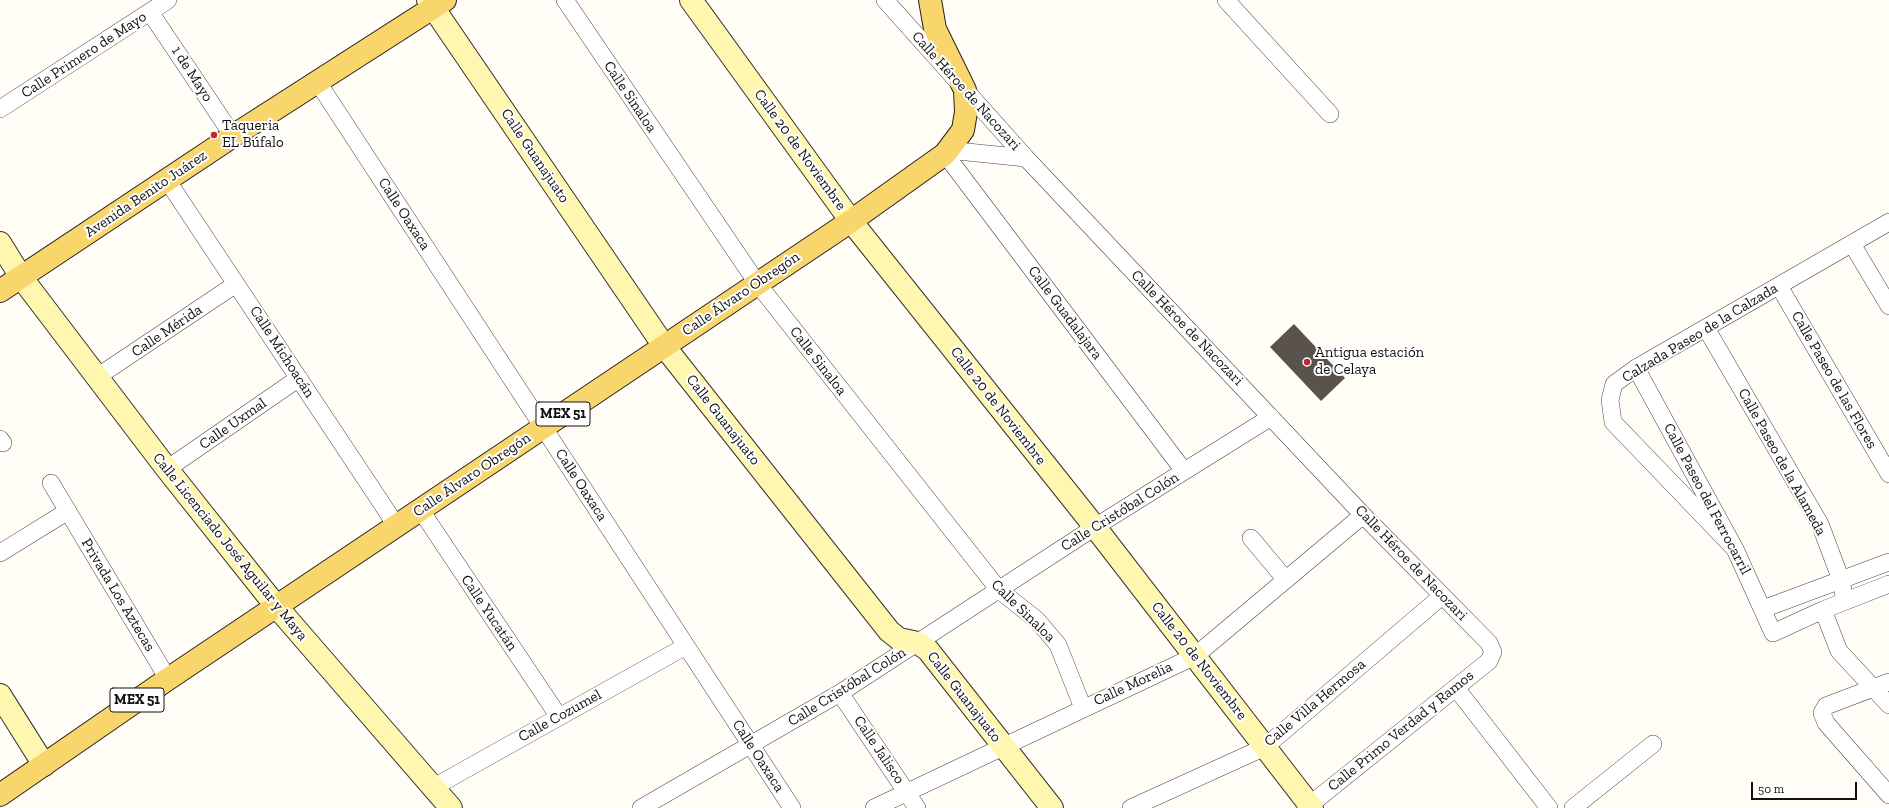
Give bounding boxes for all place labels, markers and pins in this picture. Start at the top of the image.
place label: Taqueria EL Búfalo [222,117,284,152]
marker: Taqueria EL Búfalo [209,130,219,140]
place label: Antigua estación de Celaya [1315,344,1424,379]
marker: Antigua estación de Celaya [1302,357,1312,367]

